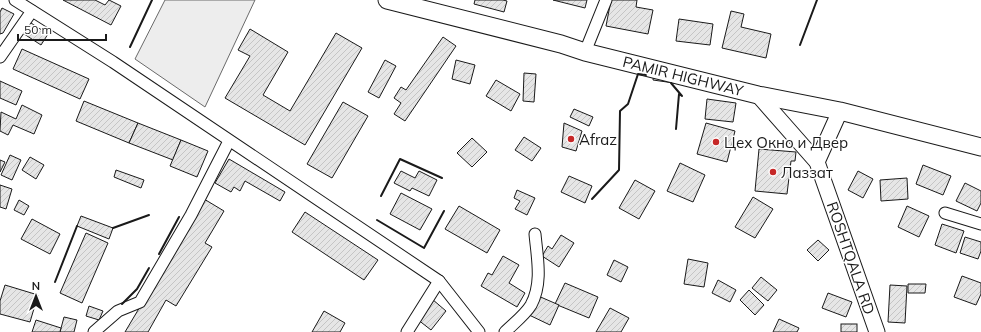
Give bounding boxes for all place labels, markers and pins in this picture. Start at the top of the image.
place label: Afraz [579,130,617,149]
place label: Цех Окно и Двер [724,133,848,152]
marker: Afraz [566,134,576,144]
marker: Цех Окно и Двер [711,137,721,147]
place label: Лаззат [781,163,833,182]
marker: Лаззат [768,167,778,177]

